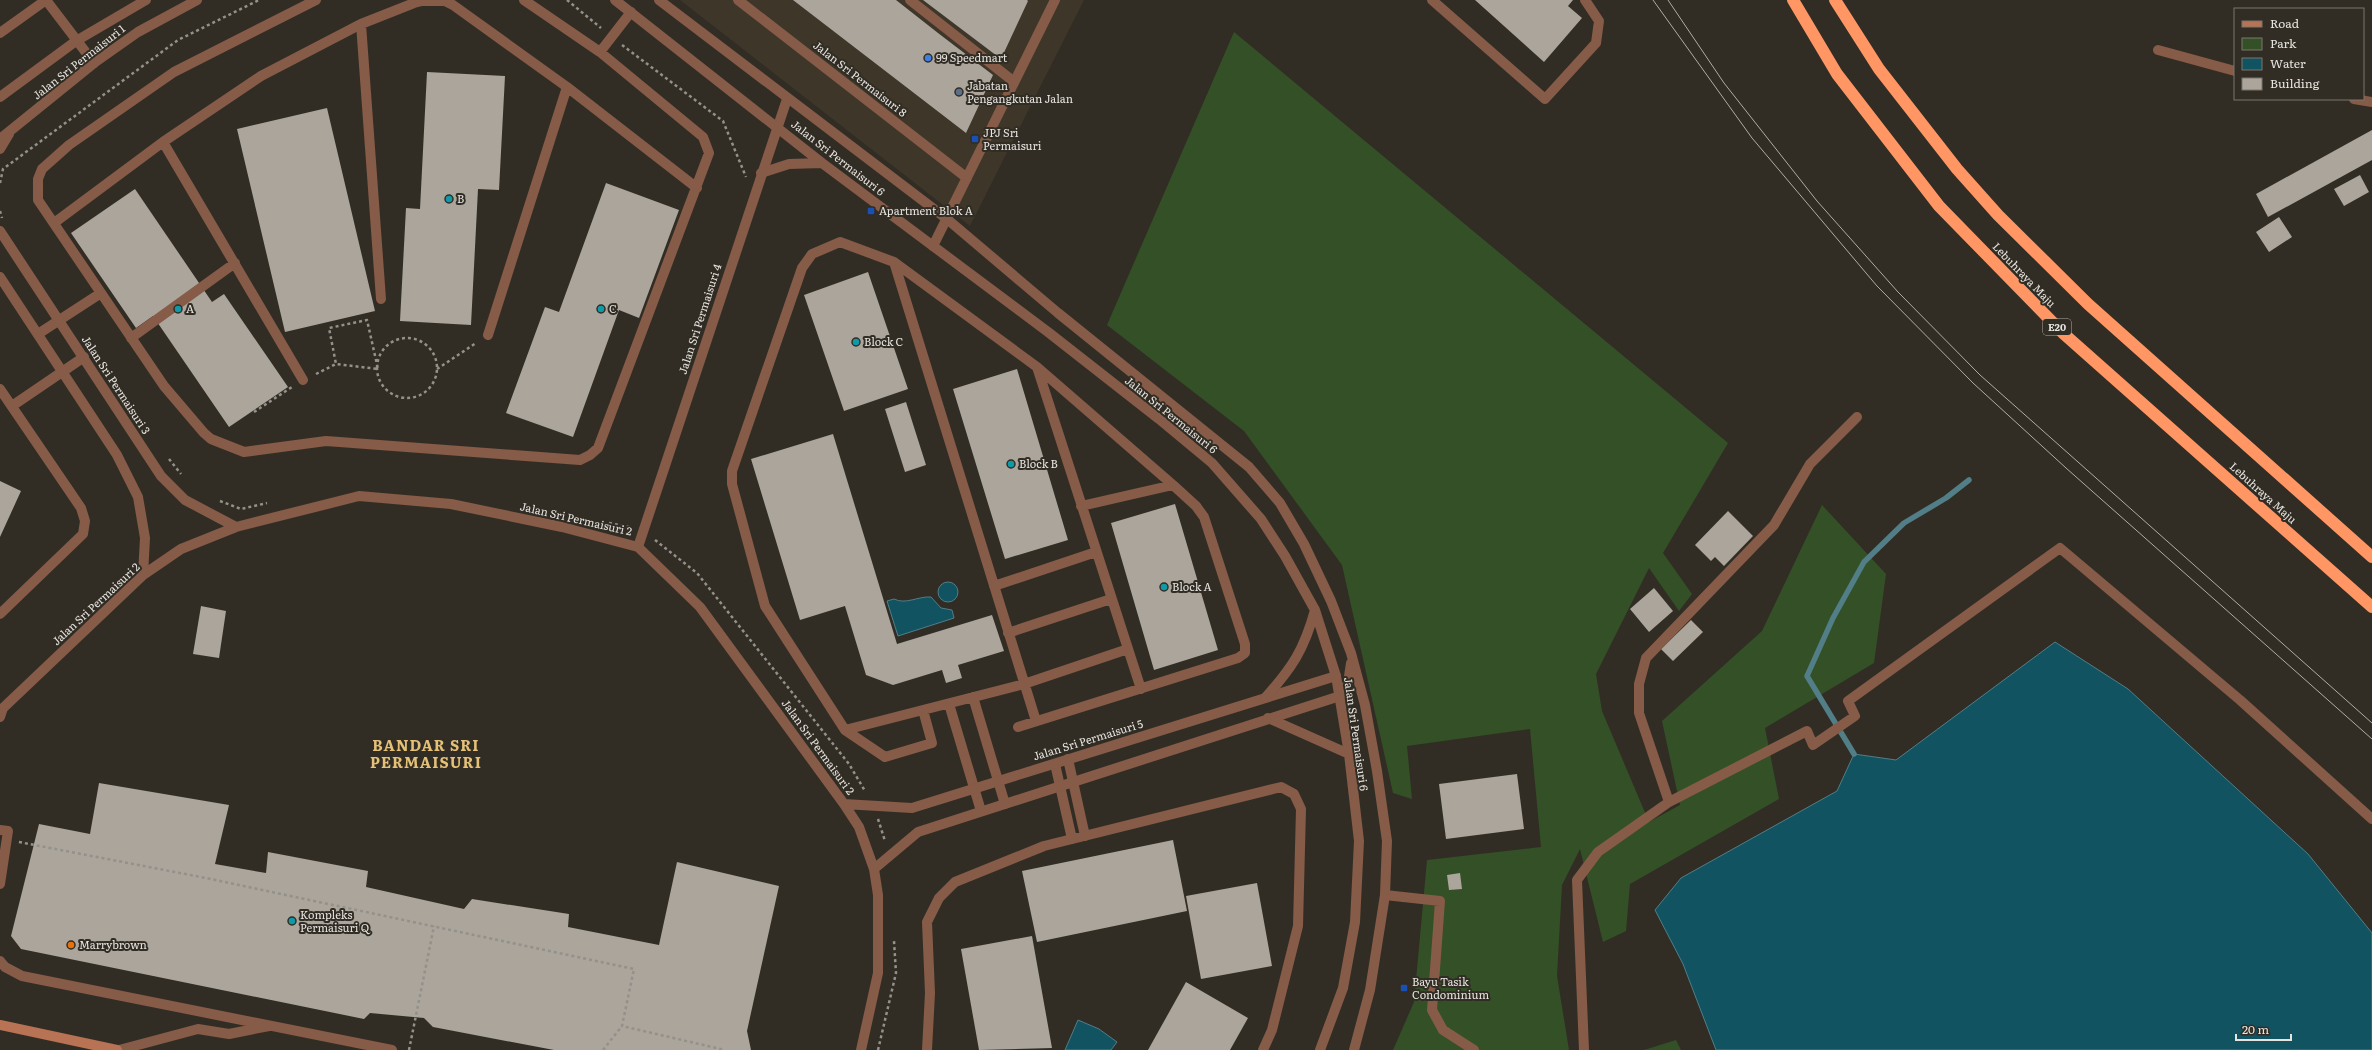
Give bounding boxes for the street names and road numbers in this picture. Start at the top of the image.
street label: Jalan Sri Permaisuri 1 [29,20,128,102]
street label: Jalan Sri Permaisuri 8 [810,37,911,120]
street label: Jalan Sri Permaisuri 6 [788,116,889,199]
street label: Lebuhraya Maju [1990,238,2060,310]
street label: Jalan Sri Permaisuri 4 [674,262,724,376]
road number: E20 [2043,319,2071,335]
street label: Jalan Sri Permaisuri 3 [79,332,155,437]
street label: Jalan Sri Permaisuri 6 [1122,372,1221,457]
street label: Lebuhraya Maju [2227,458,2301,527]
street label: Jalan Sri Permaisuri 2 [519,497,634,539]
street label: Jalan Sri Permaisuri 2 [48,558,143,648]
street label: Jalan Sri Permaisuri 6 [1341,676,1373,792]
street label: Jalan Sri Permaisuri 2 [779,695,859,798]
street label: Jalan Sri Permaisuri 5 [1031,715,1145,763]

